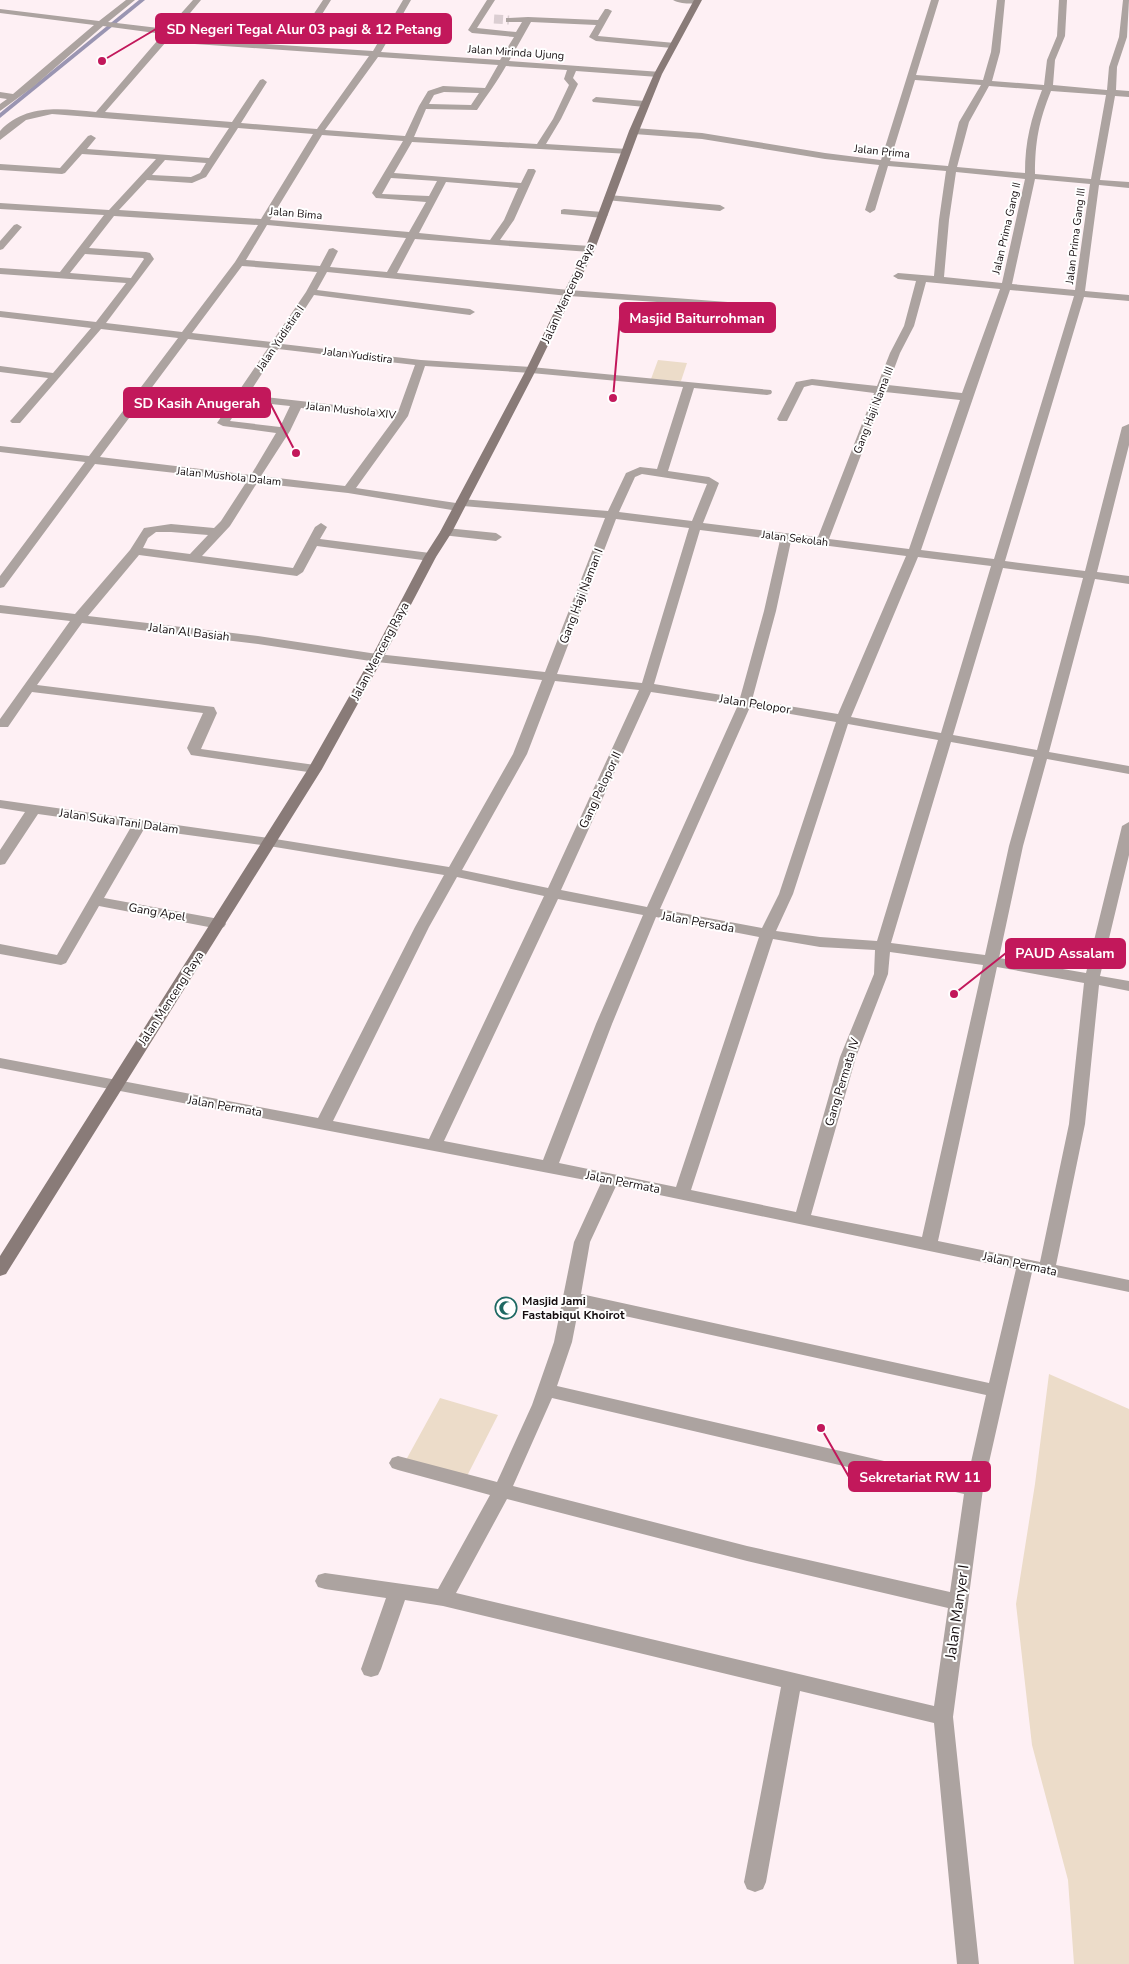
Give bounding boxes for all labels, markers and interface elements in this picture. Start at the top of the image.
callout: SD Negeri Tegal Alur 03 pagi & 12 Petang [156,14,451,43]
text: SD Negeri Tegal Alur 03 pagi & 12 Petang [166,20,442,39]
street label: Jalan Mirinda Ujung [466,42,565,63]
street label: Jalan Prima [852,141,911,162]
street label: Jalan Prima Gang II [988,181,1024,277]
street label: Jalan Prima Gang III [1062,187,1089,286]
street label: Jalan Bima [268,204,323,223]
street label: Jalan Menceng Raya [537,240,598,347]
street label: Jalan Yudistira I [253,303,308,375]
callout: Masjid Baiturrohman [620,303,775,332]
text: Masjid Baiturrohman [629,309,765,328]
street label: Jalan Yudistira [321,344,394,367]
street label: Gang Haji Nama III [850,365,897,456]
callout: SD Kasih Anugerah [124,388,270,417]
text: SD Kasih Anugerah [134,394,260,413]
street label: Jalan Mushola XIV [304,398,397,423]
street label: Jalan Mushola Dalam [175,463,282,489]
street label: Jalan Sekolah [760,527,829,550]
street label: Gang Haji Naman I [555,546,607,646]
street label: Jalan Menceng Raya [347,599,413,704]
street label: Jalan Al Basiah [147,619,230,645]
street label: Jalan Pelopor [717,690,792,718]
street label: Gang Pelopor II [575,749,625,831]
street label: Jalan Suka Tani Dalam [57,805,180,837]
street label: Gang Apel [127,899,187,925]
street label: Jalan Persada [659,908,736,936]
callout: PAUD Assalam [1006,939,1125,968]
text: PAUD Assalam [1015,944,1115,963]
street label: Jalan Menceng Raya [134,948,207,1049]
street label: Gang Permata IV [821,1035,863,1128]
street label: Jalan Permata [186,1091,263,1120]
street label: Jalan Permata [584,1167,661,1197]
street label: Jalan Permata [981,1248,1058,1280]
place label: Masjid Jami Fastabiqul Khoirot [522,1293,625,1323]
mosque icon: Masjid Jami Fastabiqul Khoirot [494,1296,518,1320]
callout: Sekretariat RW 11 [849,1462,990,1491]
text: Sekretariat RW 11 [859,1468,981,1487]
street label: Jalan Manyer I [940,1563,974,1662]

